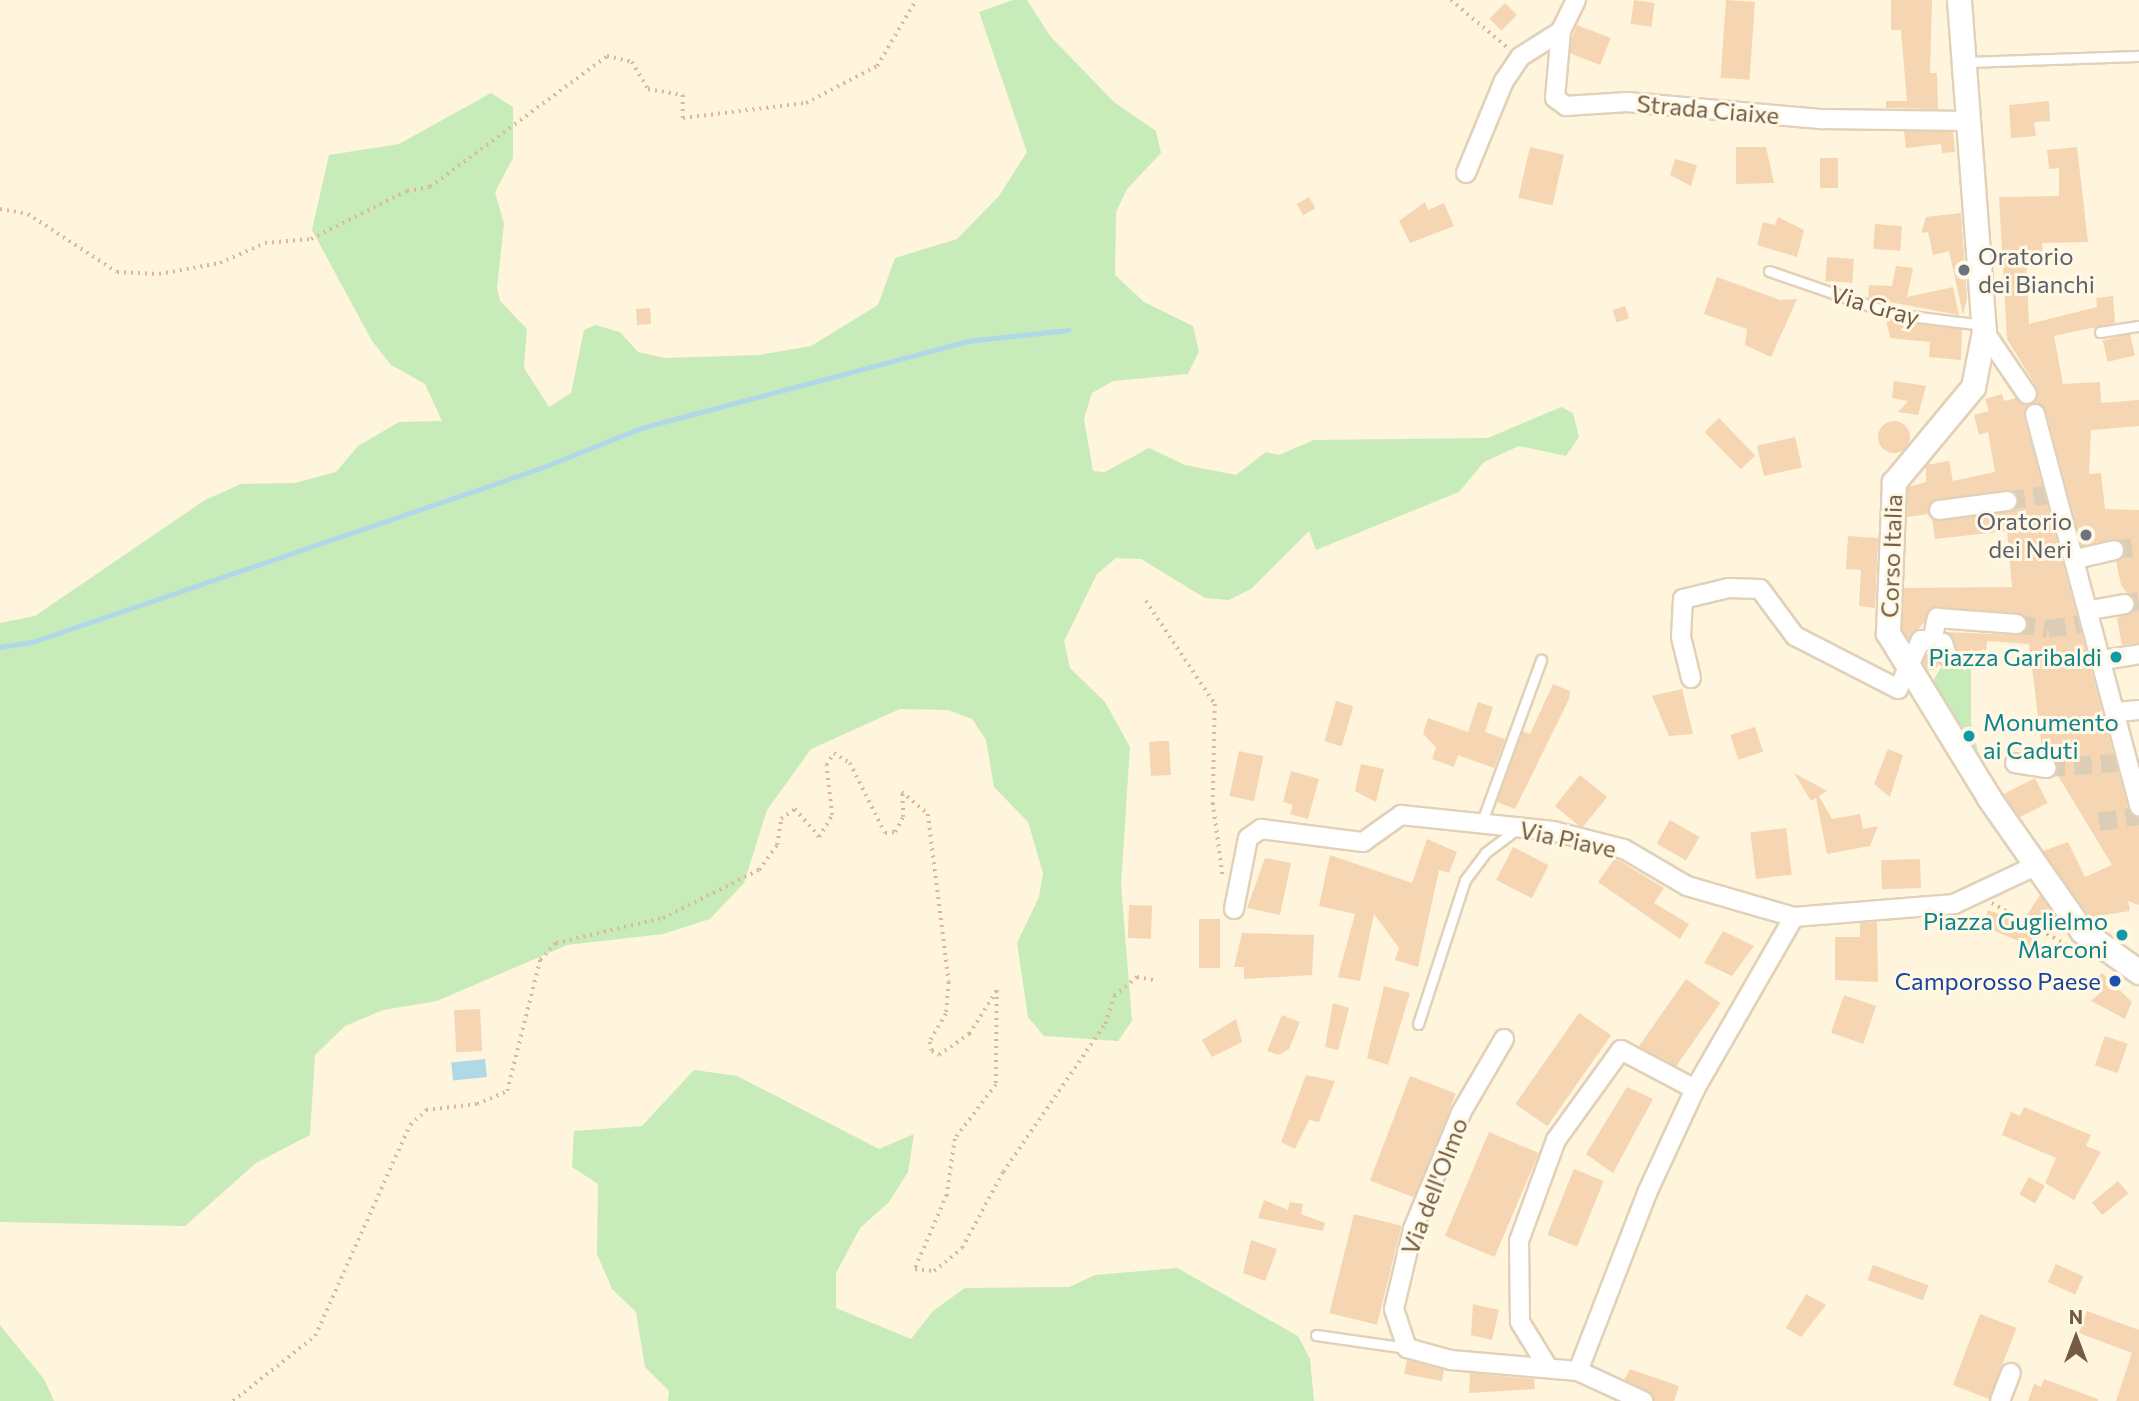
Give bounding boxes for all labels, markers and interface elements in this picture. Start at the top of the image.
street label: Strada Ciaixe [1636,88,1780,130]
place label: Oratorio dei Bianchi [1978,242,2095,298]
marker: Oratorio dei Bianchi [1956,262,1972,278]
street label: Via Gray [1827,279,1923,331]
street label: Corso Italia [1874,494,1908,618]
place label: Oratorio dei Neri [1976,507,2072,563]
marker: Oratorio dei Neri [2078,527,2094,543]
place label: Piazza Garibaldi [1928,643,2102,671]
marker: Piazza Garibaldi [2108,649,2124,665]
place label: Monumento ai Caduti [1983,708,2119,764]
marker: Monumento ai Caduti [1961,728,1977,744]
street label: Via Piave [1517,815,1619,863]
place label: Piazza Guglielmo Marconi [1923,907,2108,963]
marker: Piazza Guglielmo Marconi [2114,927,2130,943]
place label: Camporosso Paese [1895,967,2101,995]
marker: Camporosso Paese [2107,973,2123,989]
street label: Via dell'Olmo [1395,1113,1473,1259]
north arrow [2041,1303,2111,1373]
text: N [2069,1305,2083,1328]

